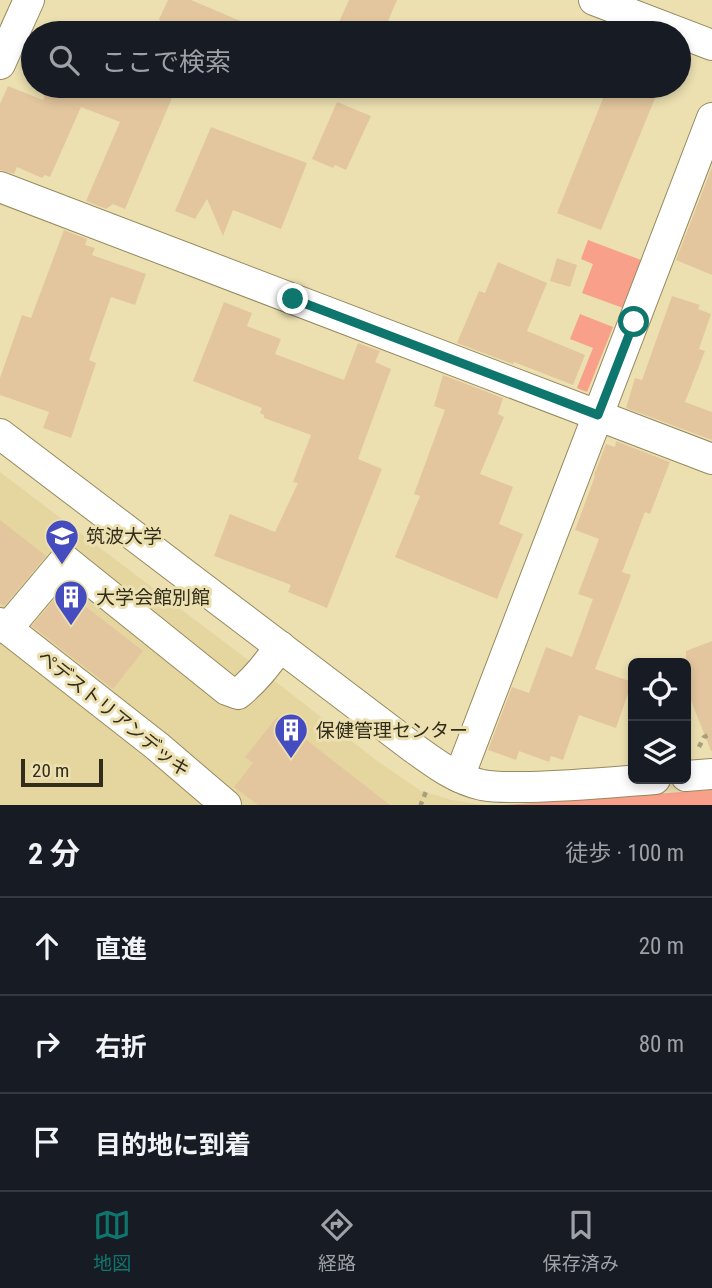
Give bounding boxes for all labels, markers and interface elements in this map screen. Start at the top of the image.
search box [21,21,691,98]
icon: search [45,41,83,79]
text: ここで検索 [101,47,231,77]
route end [277,283,308,314]
route start [618,306,649,337]
school or university icon: 筑波大学 [43,517,81,566]
place label: 筑波大学 [86,525,162,548]
building icon: 大学会館別館 [52,578,90,627]
place label: 大学会館別館 [96,586,210,609]
street label: ペデストリアンデッキ [33,645,194,782]
map controls [628,658,691,784]
button: locate [628,658,691,721]
building icon: 保健管理センター [272,711,310,760]
place label: 保健管理センター [316,719,468,742]
button: layers [628,721,691,784]
scale bar [21,756,103,788]
text: 20 m [32,759,69,782]
text: 2 分 [28,836,80,871]
text: 徒歩 · 100 m [565,840,684,867]
icon: ahead [28,927,66,965]
text: 20 m [639,933,684,960]
text: 直進 [95,934,147,964]
icon: right [28,1025,66,1063]
text: 80 m [639,1031,684,1058]
text: 右折 [95,1032,147,1062]
icon: arrive [28,1123,66,1161]
text: 目的地に到着 [95,1130,251,1160]
tab: 地図 [93,1206,131,1275]
tab: 経路 [318,1206,356,1275]
tab: 保存済み [543,1206,619,1275]

